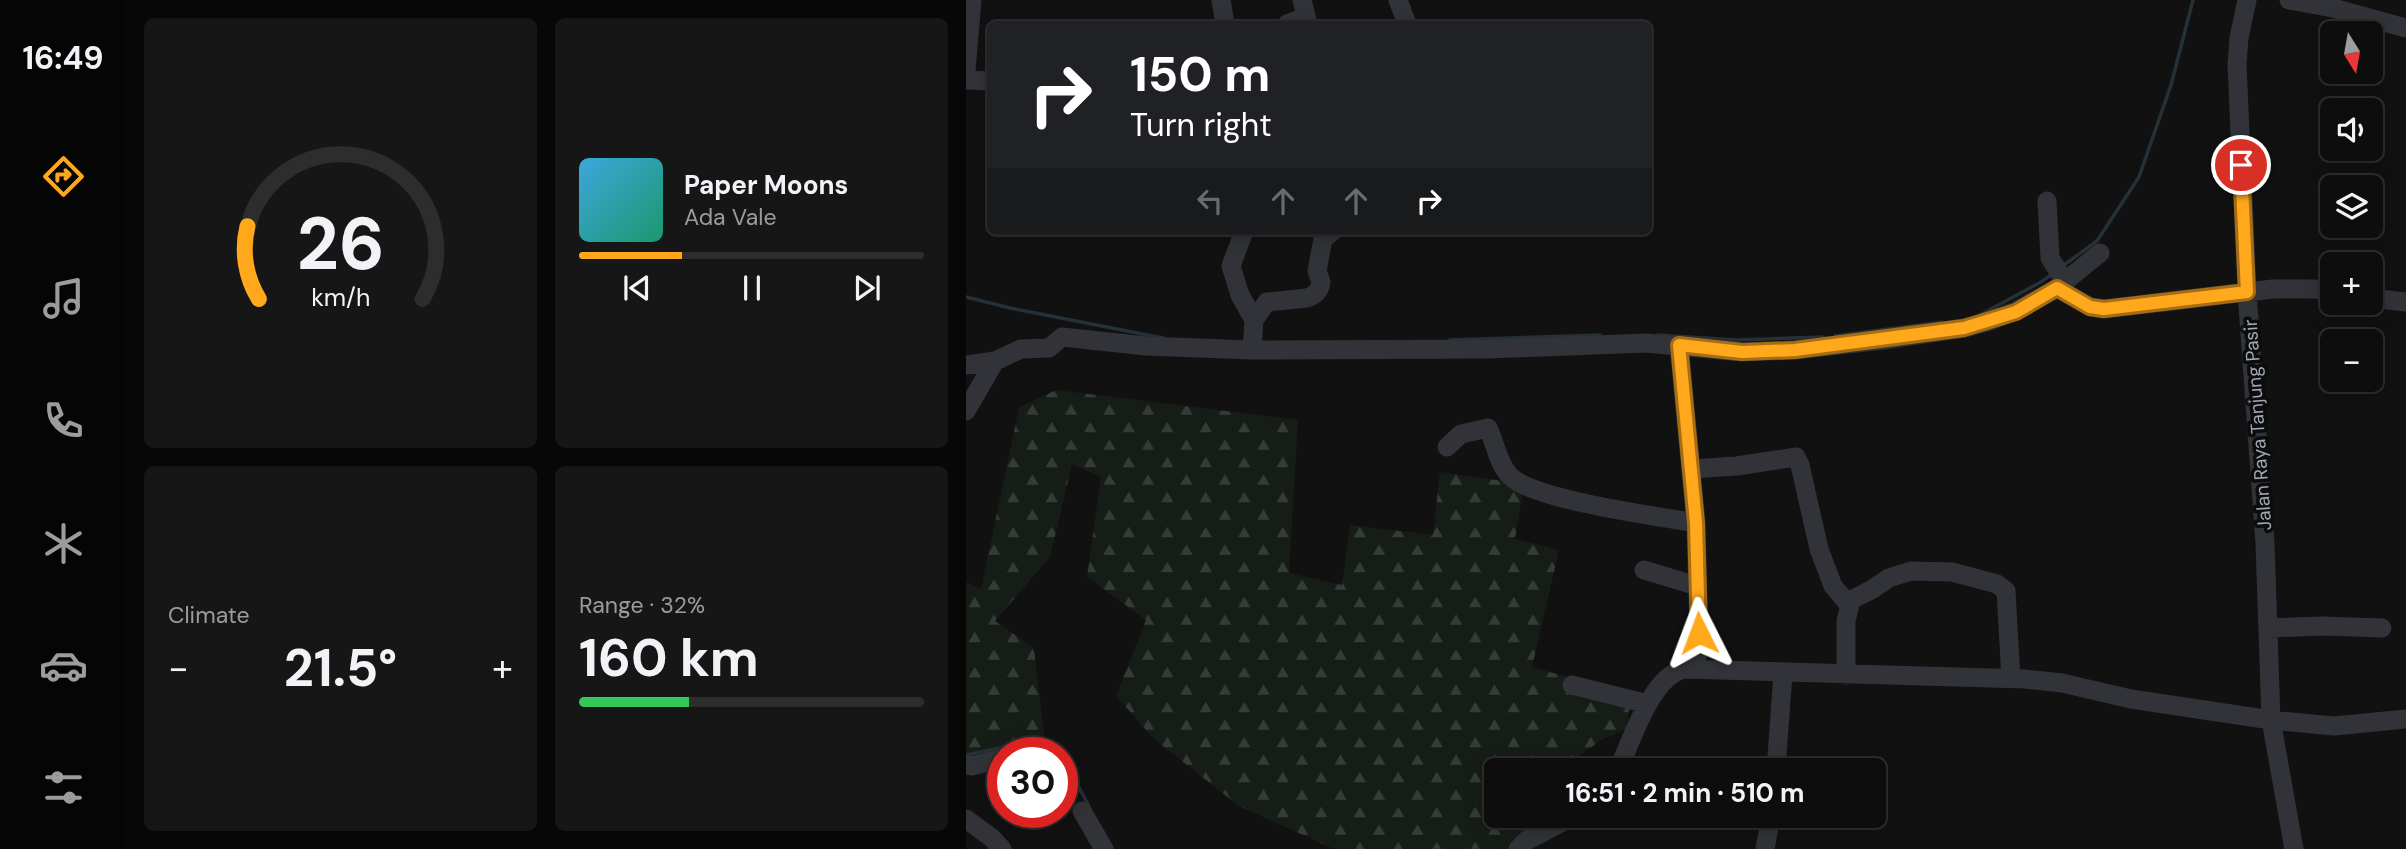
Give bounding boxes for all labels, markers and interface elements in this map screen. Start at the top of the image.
north arrow [2320,21,2384,84]
map controls [2320,21,2383,392]
text: 16:49 [22,37,104,79]
text: 150 m [1130,42,1270,106]
icon: right [1015,49,1106,140]
button: sound [2320,98,2383,161]
text: Turn right [1130,104,1272,146]
pin [2211,135,2271,195]
icon: arrive [2222,146,2260,184]
icon: directions [39,152,88,201]
text: Paper Moons [684,168,848,202]
button: layers [2320,175,2383,238]
icon: left [1191,182,1229,220]
icon: ahead [1264,182,1302,220]
icon: ahead [1337,182,1375,220]
icon: right [1410,182,1448,220]
text: 26 [296,197,385,292]
text: Ada Vale [684,202,777,232]
button: + [2320,252,2383,315]
icon: previous [618,269,656,307]
icon: pause [733,269,771,307]
icon: next [848,269,886,307]
icon: music [39,274,88,323]
text: km/h [311,281,370,314]
street label: Jalan Raya Tanjung Pasir [2238,319,2277,531]
button: − [2320,329,2383,392]
icon: phone [39,396,88,445]
icon: climate [39,519,88,568]
text: Range · 32% [579,590,705,620]
position arrow [1662,596,1736,670]
text: Climate [168,600,250,630]
text: 160 km [579,624,759,692]
text: 21.5° [284,634,397,702]
icon: car [39,641,88,690]
text: − [168,643,189,693]
text: + [492,643,513,693]
speed limit sign: 30 [987,737,1078,828]
icon: filters [39,763,88,812]
text: 16:51 · 2 min · 510 m [1566,776,1805,810]

